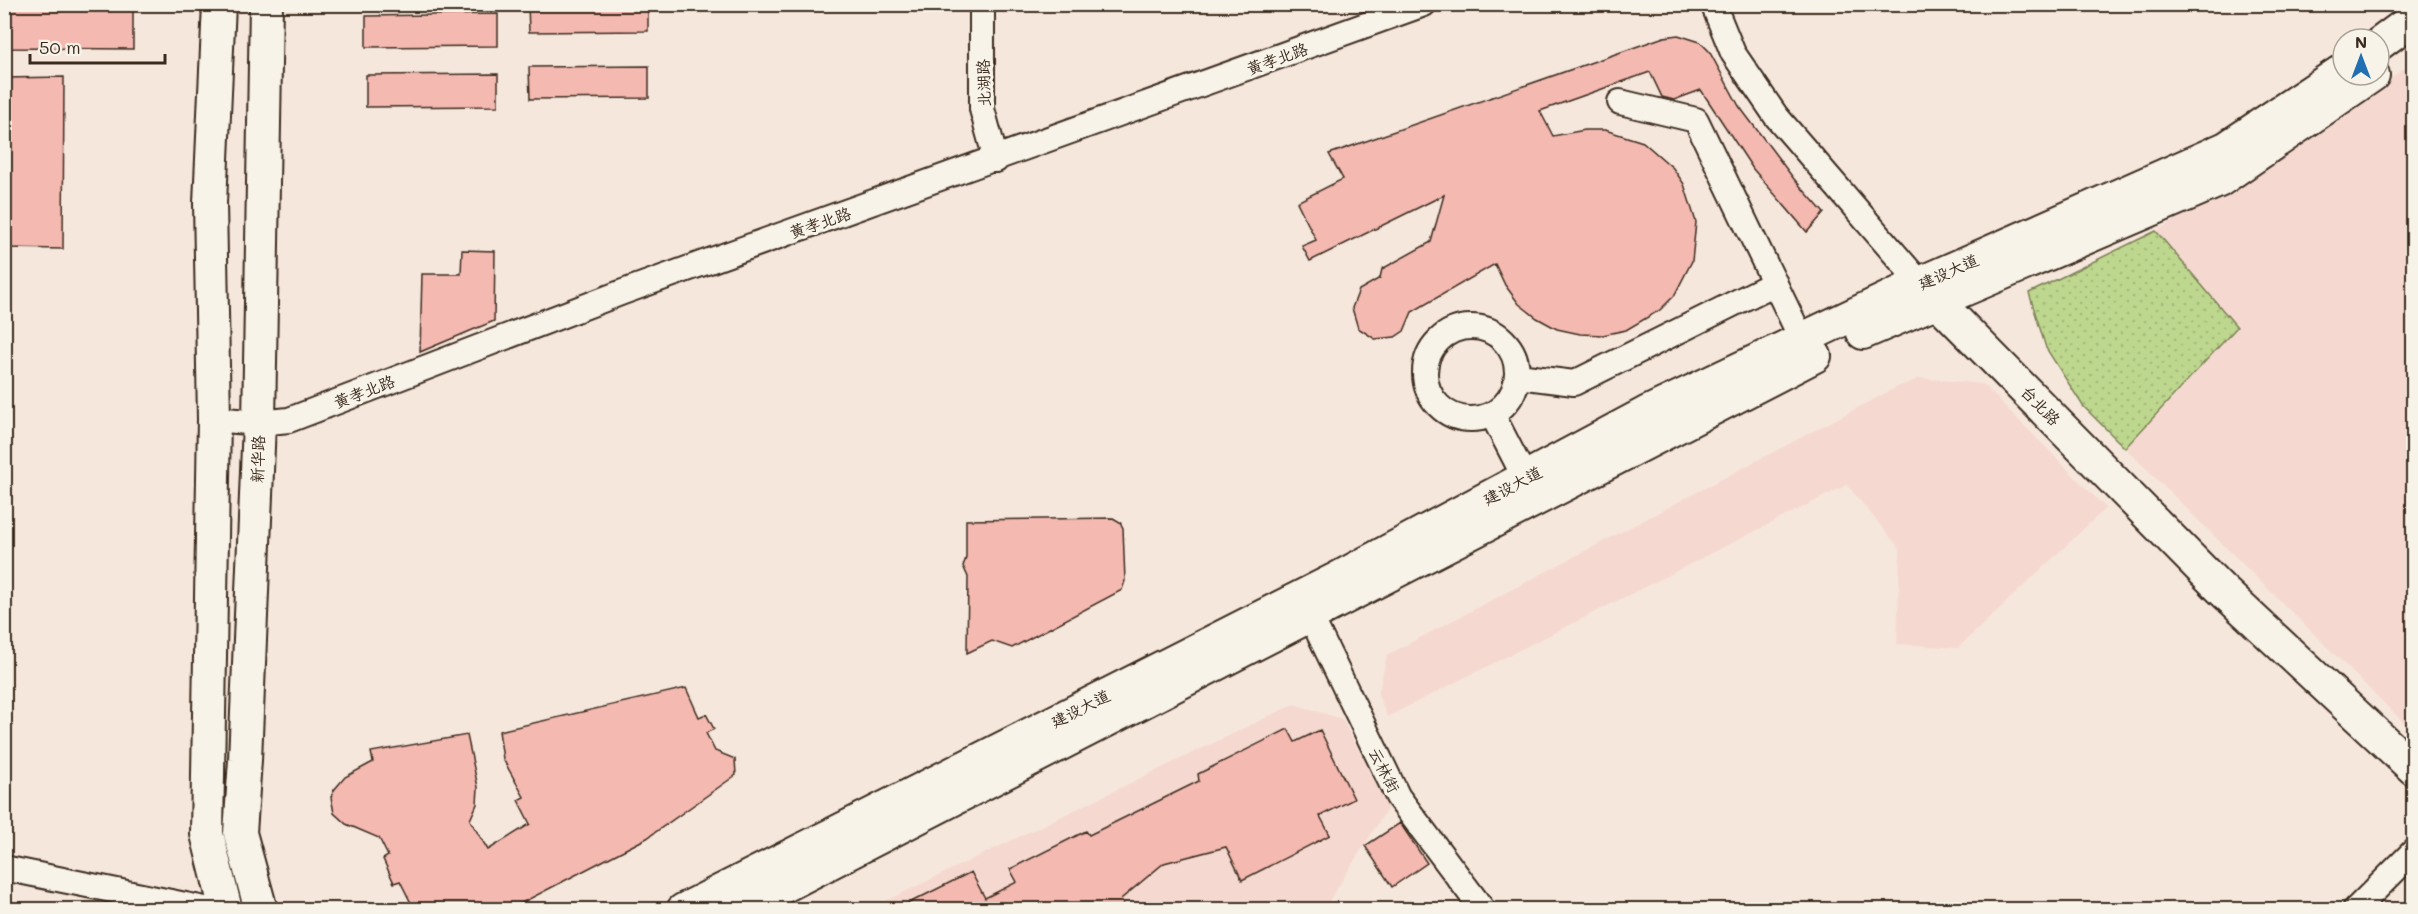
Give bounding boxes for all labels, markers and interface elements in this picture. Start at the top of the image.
scale bar [30,27,165,65]
north arrow [2331,27,2391,87]
text: N [2355,31,2367,52]
text: 50 m [39,35,81,59]
street label: 黄孝北路 [1243,37,1311,79]
street label: 北湖路 [972,59,994,107]
street label: 黄孝北路 [786,202,854,242]
street label: 建设大道 [1914,248,1982,294]
street label: 黄孝北路 [330,370,398,412]
street label: 台北路 [2017,380,2065,430]
street label: 新华路 [246,435,268,483]
street label: 建设大道 [1479,461,1545,509]
street label: 建设大道 [1047,684,1113,732]
street label: 云林街 [1365,744,1405,796]

